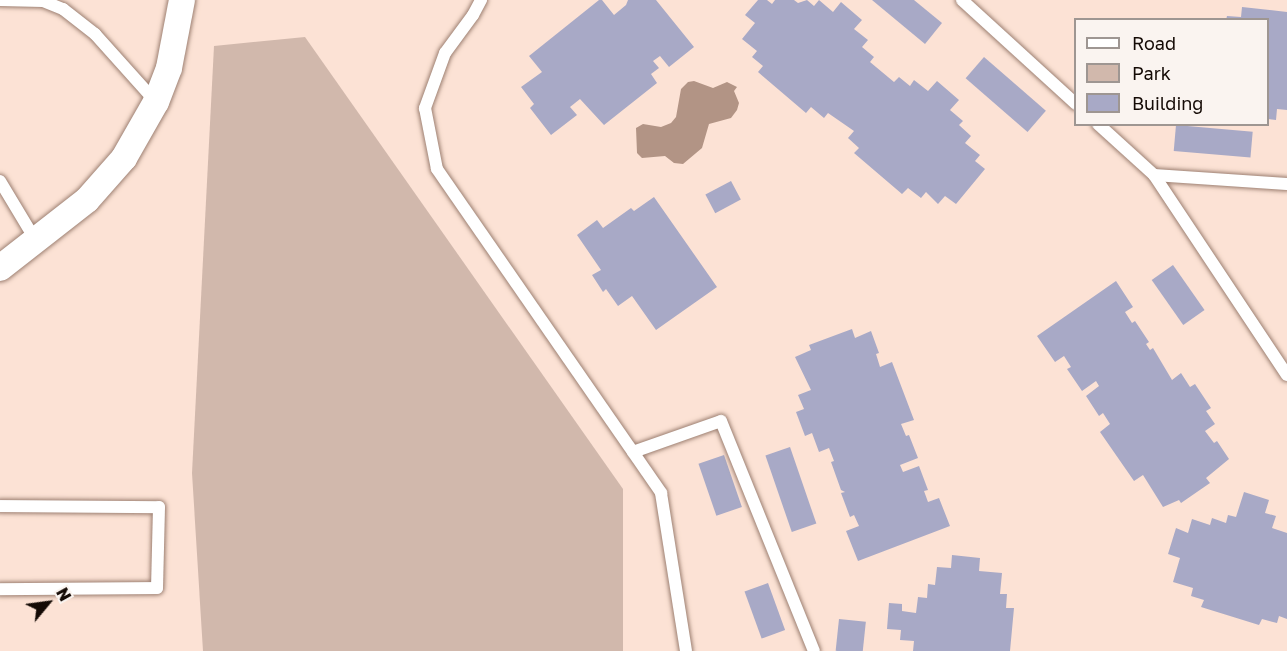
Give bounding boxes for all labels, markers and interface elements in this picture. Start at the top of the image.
legend [1074,18,1269,126]
text: Road [1132,32,1176,54]
text: Park [1132,62,1171,84]
text: Building [1132,92,1203,114]
north arrow [18,573,78,633]
text: N [52,584,75,604]

